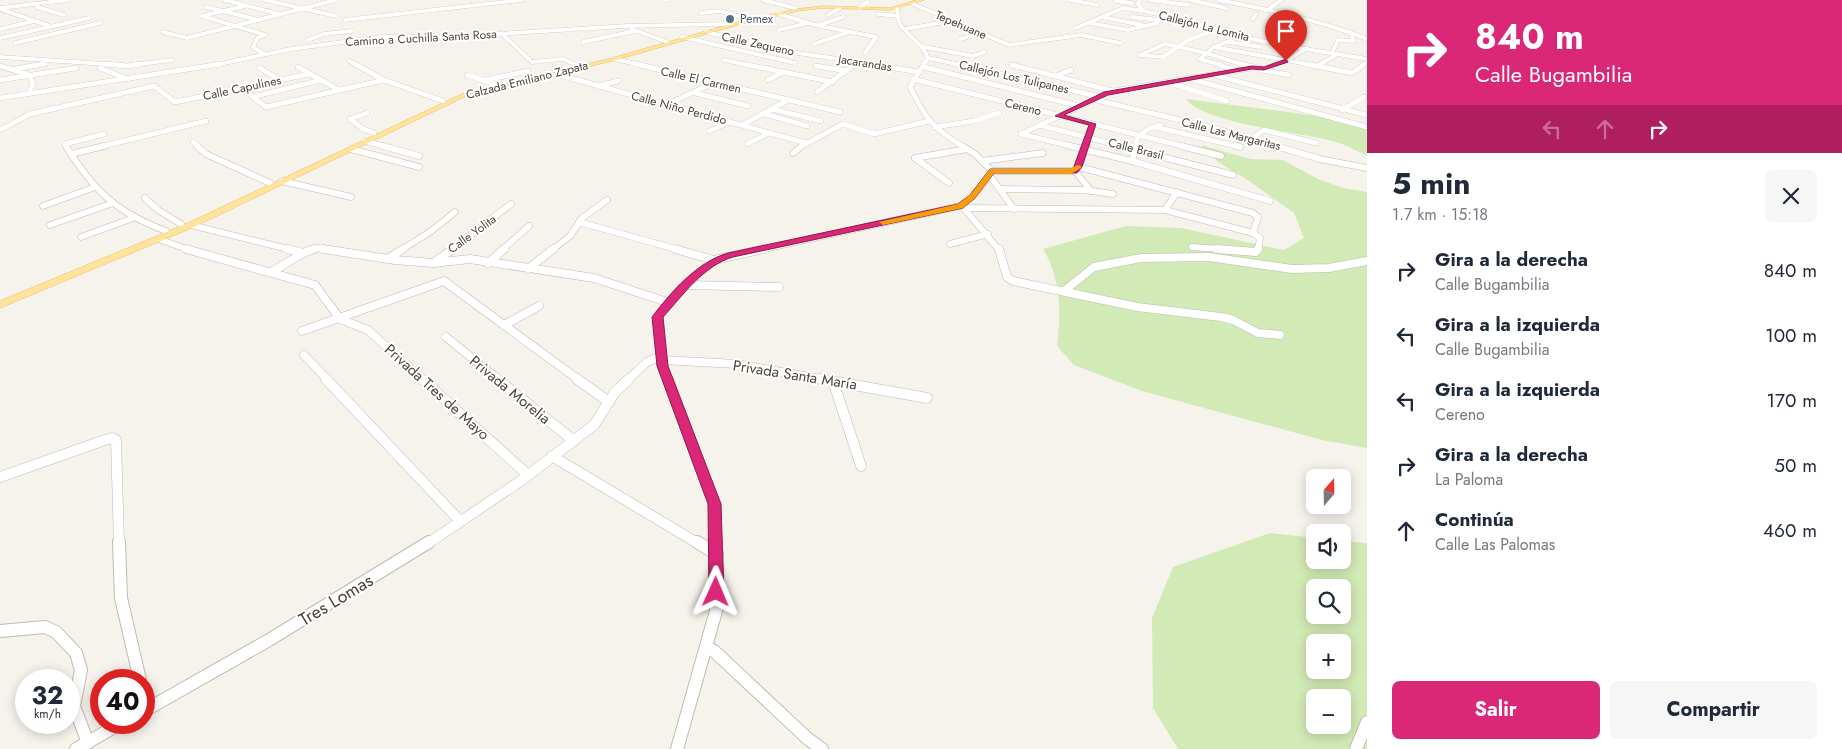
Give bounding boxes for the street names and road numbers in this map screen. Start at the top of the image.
street label: Tepehuane [932,6,990,44]
street label: Callejón La Lomita [1157,6,1252,46]
street label: Camino a Cuchilla Santa Rosa [345,25,497,51]
street label: Calle Zequeno [720,28,796,61]
street label: Jacarandas [835,50,893,76]
street label: Calzada Emiliano Zapata [464,56,590,104]
street label: Callejón Los Tulipanes [957,56,1071,98]
street label: Calle El Carmen [659,62,743,98]
street label: Calle Capulines [201,71,283,105]
street label: Calle Niño Perdido [629,87,729,129]
street label: Cereno [1003,94,1044,120]
street label: Calle Las Margaritas [1179,113,1283,155]
street label: Calle Brasil [1106,133,1166,165]
street label: Calle Yolita [444,210,500,258]
street label: Privada Tres de Mayo [380,339,494,445]
street label: Privada Morelia [465,350,555,430]
street label: Privada Santa María [731,354,859,396]
street label: Tres Lomas [294,568,378,632]

